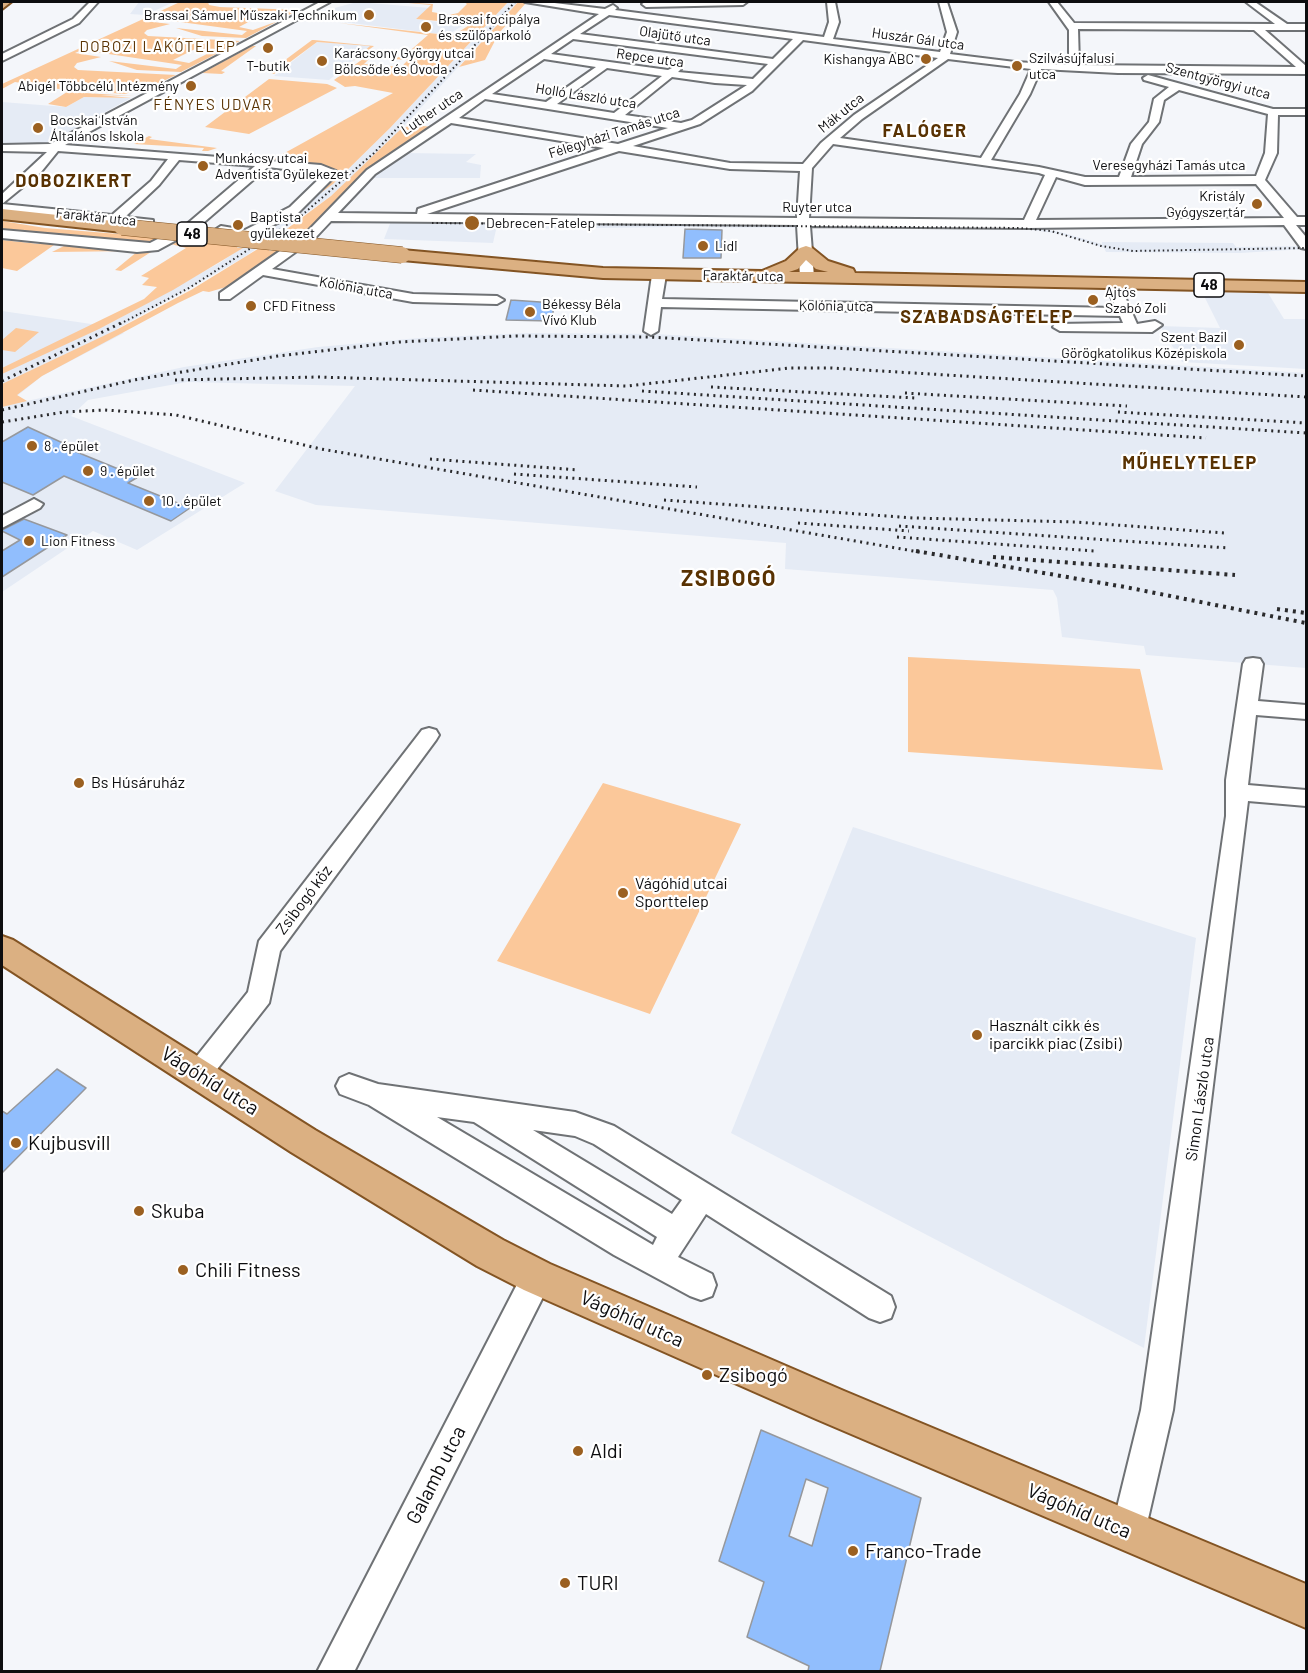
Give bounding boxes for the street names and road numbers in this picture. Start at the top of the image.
street label: Olajütő utca [638,23,712,49]
street label: Huszár Gál utca [871,24,965,54]
street label: Repce utca [615,45,685,71]
street label: Szentgyörgyi utca [1164,59,1272,103]
street label: Holló László utca [534,80,638,112]
street label: Luther utca [398,85,466,139]
street label: Mák utca [815,90,867,136]
street label: Félegyházi Tamás utca [546,104,682,162]
street label: Veresegyházi Tamás utca [1093,157,1245,173]
street label: Ruyter utca [782,199,852,215]
street label: Faraktár utca [55,204,137,230]
road number: 48 [177,222,207,246]
street label: Faraktár utca [702,267,784,285]
street label: Kolónia utca [318,273,394,303]
road number: 48 [1194,273,1224,297]
street label: Kolónia utca [799,297,873,315]
street label: Zsibogó köz [272,862,336,938]
street label: Simon László utca [1182,1036,1218,1162]
street label: Vágóhíd utca [157,1041,263,1121]
street label: Vágóhíd utca [577,1286,687,1352]
street label: Galamb utca [401,1422,471,1528]
street label: Vágóhíd utca [1023,1478,1135,1544]

